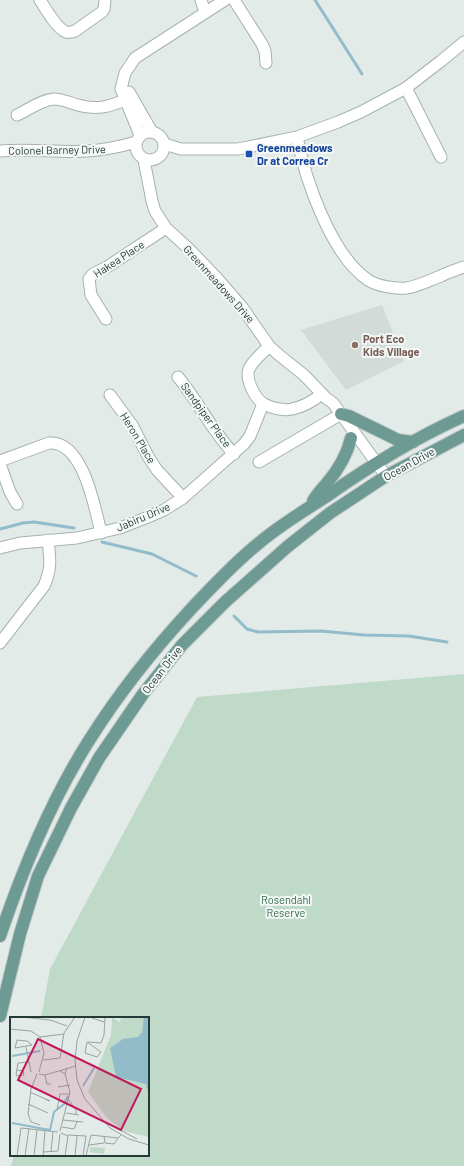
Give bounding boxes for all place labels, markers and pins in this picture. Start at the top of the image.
place label: Greenmeadows Dr at Correa Cr [257,141,333,167]
marker: Greenmeadows Dr at Correa Cr [244,149,254,159]
place label: Port Eco Kids Village [363,332,420,358]
marker: Port Eco Kids Village [350,340,360,350]

